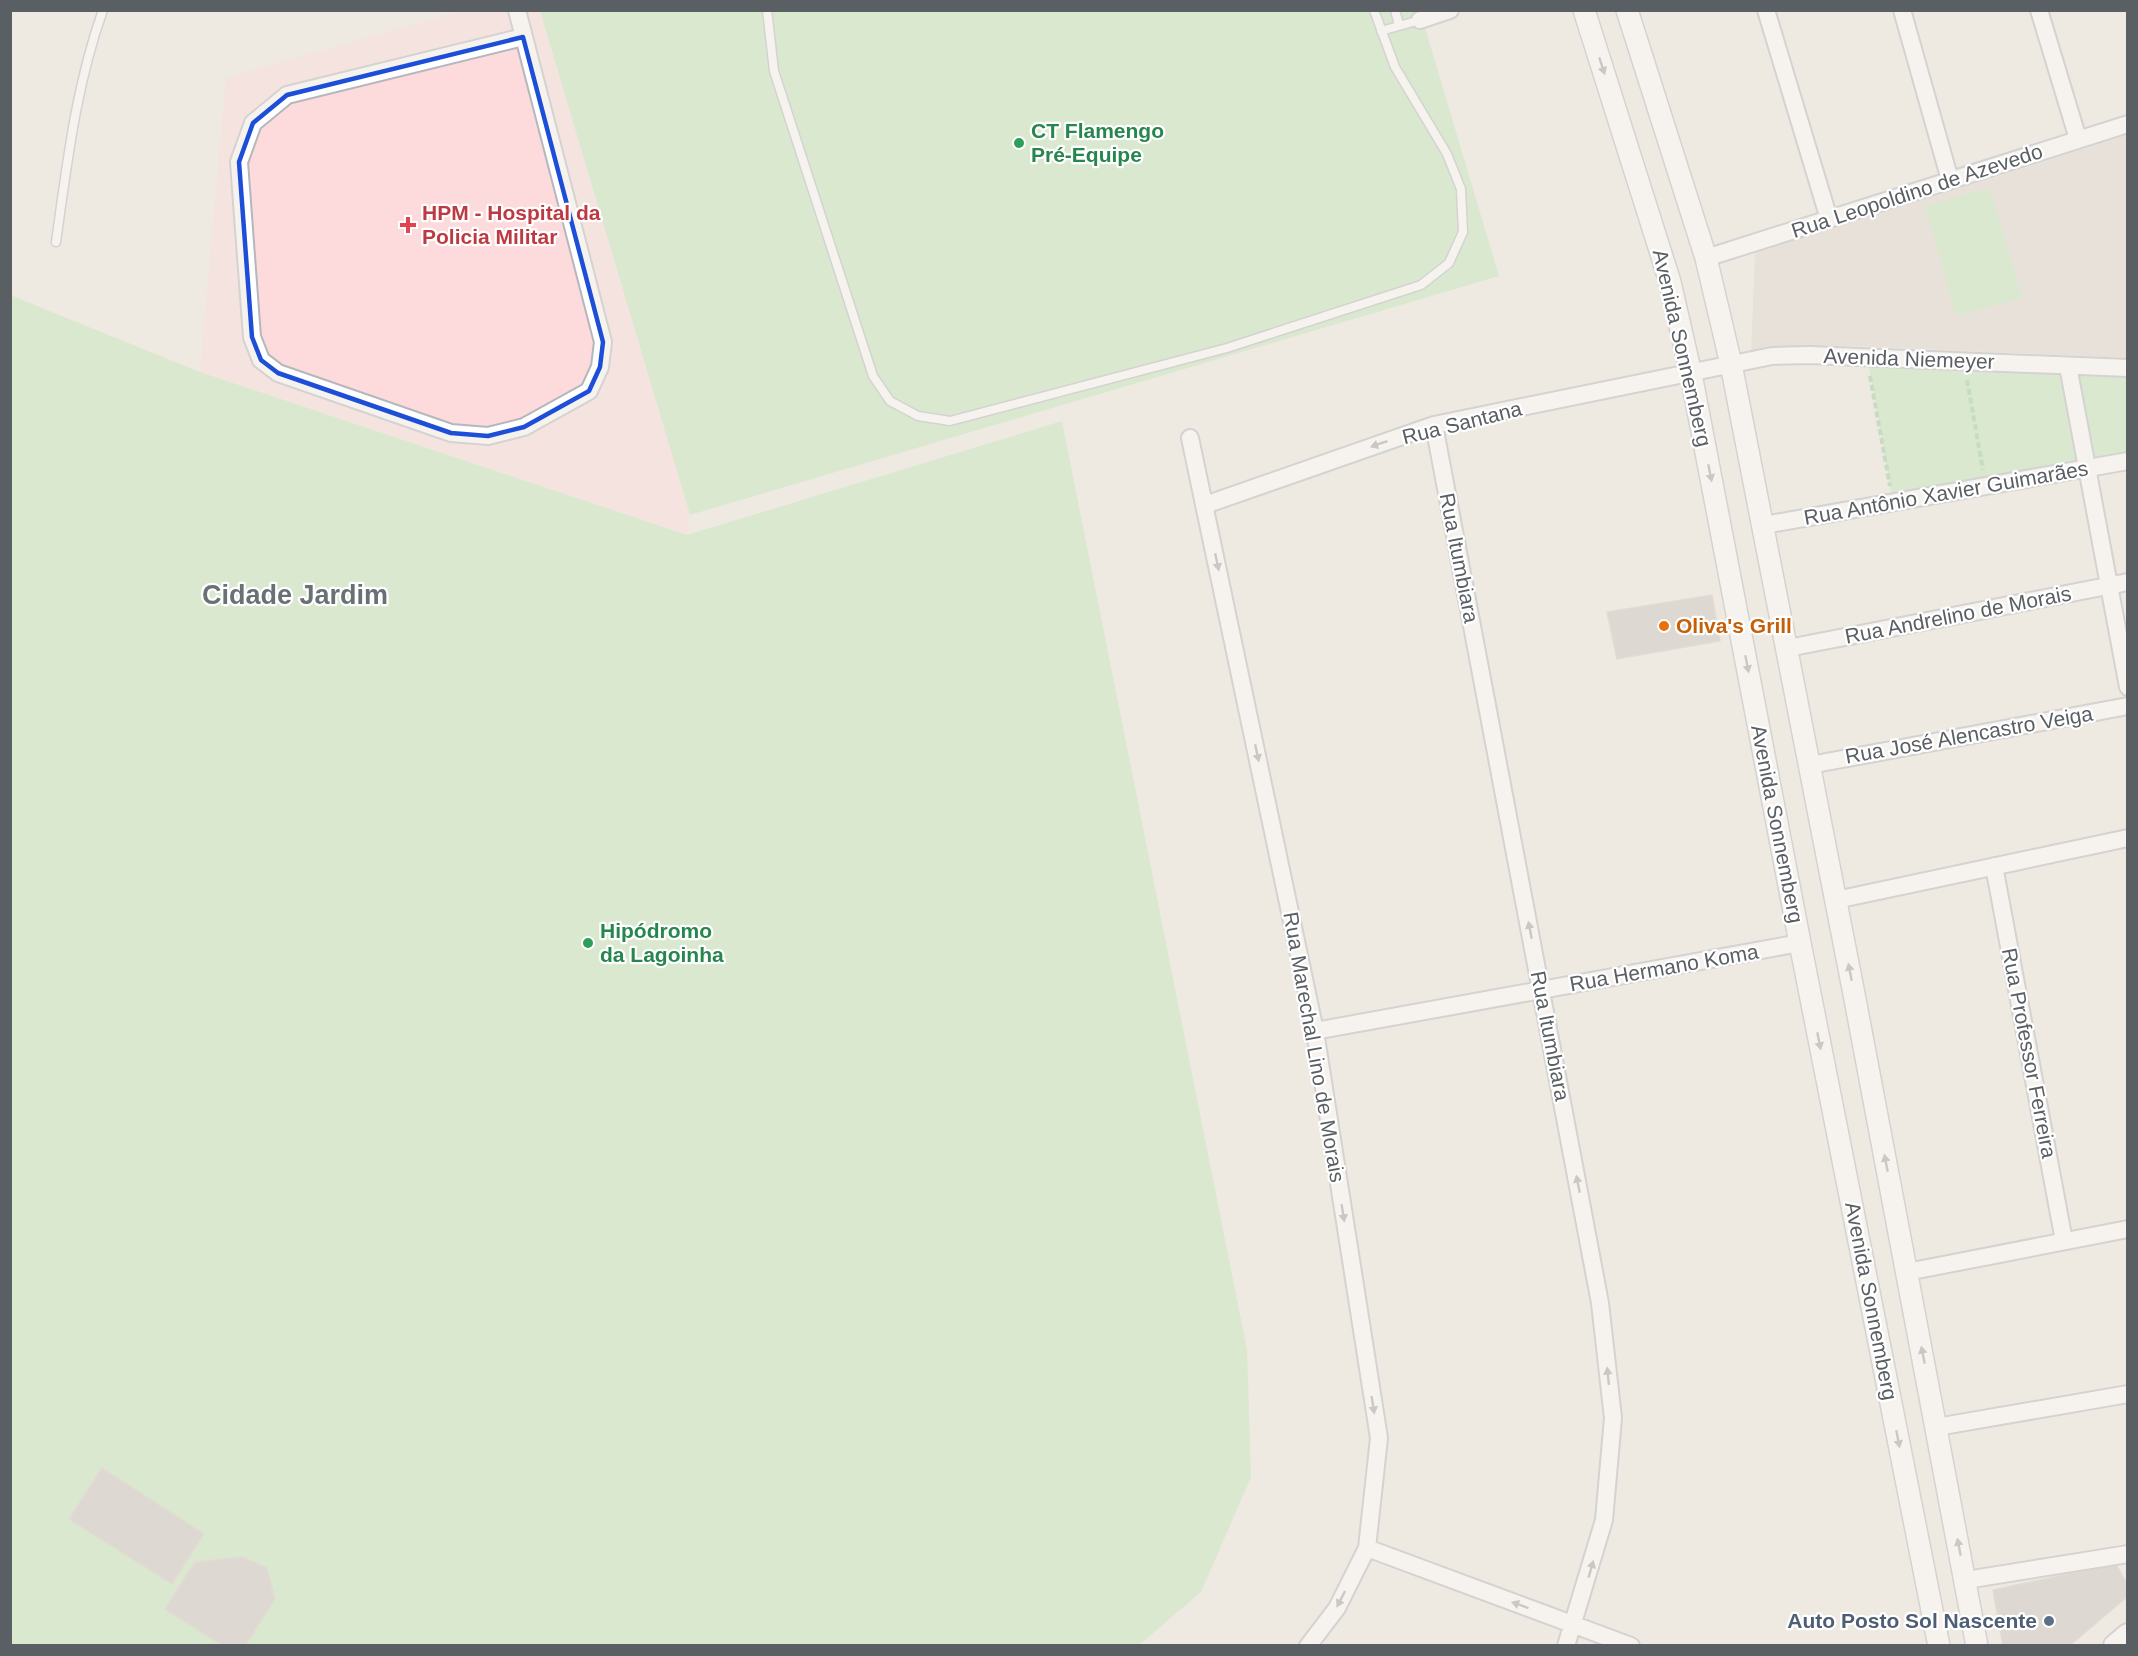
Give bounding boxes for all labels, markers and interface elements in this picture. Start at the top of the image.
one-way arrow [1598,57,1607,75]
place label: CT Flamengo Pré-Equipe [1031,119,1164,166]
marker: CT Flamengo Pré-Equipe [1012,136,1026,150]
street label: Rua Leopoldino de Azevedo [1788,139,2045,242]
place label: HPM - Hospital da Policia Militar [422,201,601,248]
marker: HPM - Hospital da Policia Militar [399,216,417,234]
street label: Avenida Sonnemberg [1649,247,1716,449]
street label: Avenida Niemeyer [1823,344,1995,373]
street label: Rua Santana [1400,396,1524,449]
one-way arrow [1370,440,1388,450]
street label: Rua Antônio Xavier Guimarães [1802,456,2090,529]
one-way arrow [1706,463,1715,482]
street label: Rua Itumbiara [1436,491,1483,625]
one-way arrow [1212,553,1222,571]
district label: Cidade Jardim [202,580,388,610]
street label: Rua Andrelino de Morais [1843,581,2073,648]
place label: Oliva's Grill [1676,614,1792,637]
marker: Oliva's Grill [1657,619,1671,633]
one-way arrow [1743,655,1752,674]
street label: Rua José Alencastro Veiga [1843,701,2095,768]
street label: Avenida Sonnemberg [1747,723,1808,925]
one-way arrow [1252,744,1262,762]
street label: Rua Marechal Lino de Morais [1279,910,1350,1184]
place label: Hipódromo da Lagoinha [600,919,724,966]
one-way arrow [1525,920,1534,939]
marker: Hipódromo da Lagoinha [581,936,595,950]
street label: Rua Hermano Koma [1568,940,1760,995]
street label: Rua Professor Ferreira [1998,946,2061,1160]
one-way arrow [1845,962,1854,981]
street label: Rua Itumbiara [1527,969,1574,1103]
one-way arrow [1815,1032,1824,1051]
one-way arrow [1881,1154,1890,1173]
one-way arrow [1573,1174,1582,1193]
street label: Avenida Sonnemberg [1841,1200,1902,1402]
one-way arrow [1339,1203,1348,1222]
one-way arrow [1918,1345,1927,1364]
one-way arrow [1603,1366,1613,1385]
one-way arrow [1369,1396,1378,1415]
one-way arrow [1894,1429,1903,1448]
one-way arrow [1954,1537,1963,1556]
one-way arrow [1586,1559,1596,1578]
one-way arrow [1337,1591,1346,1608]
one-way arrow [1510,1599,1528,1609]
place label: Auto Posto Sol Nascente [1787,1609,2037,1632]
marker: Auto Posto Sol Nascente [2042,1614,2056,1628]

